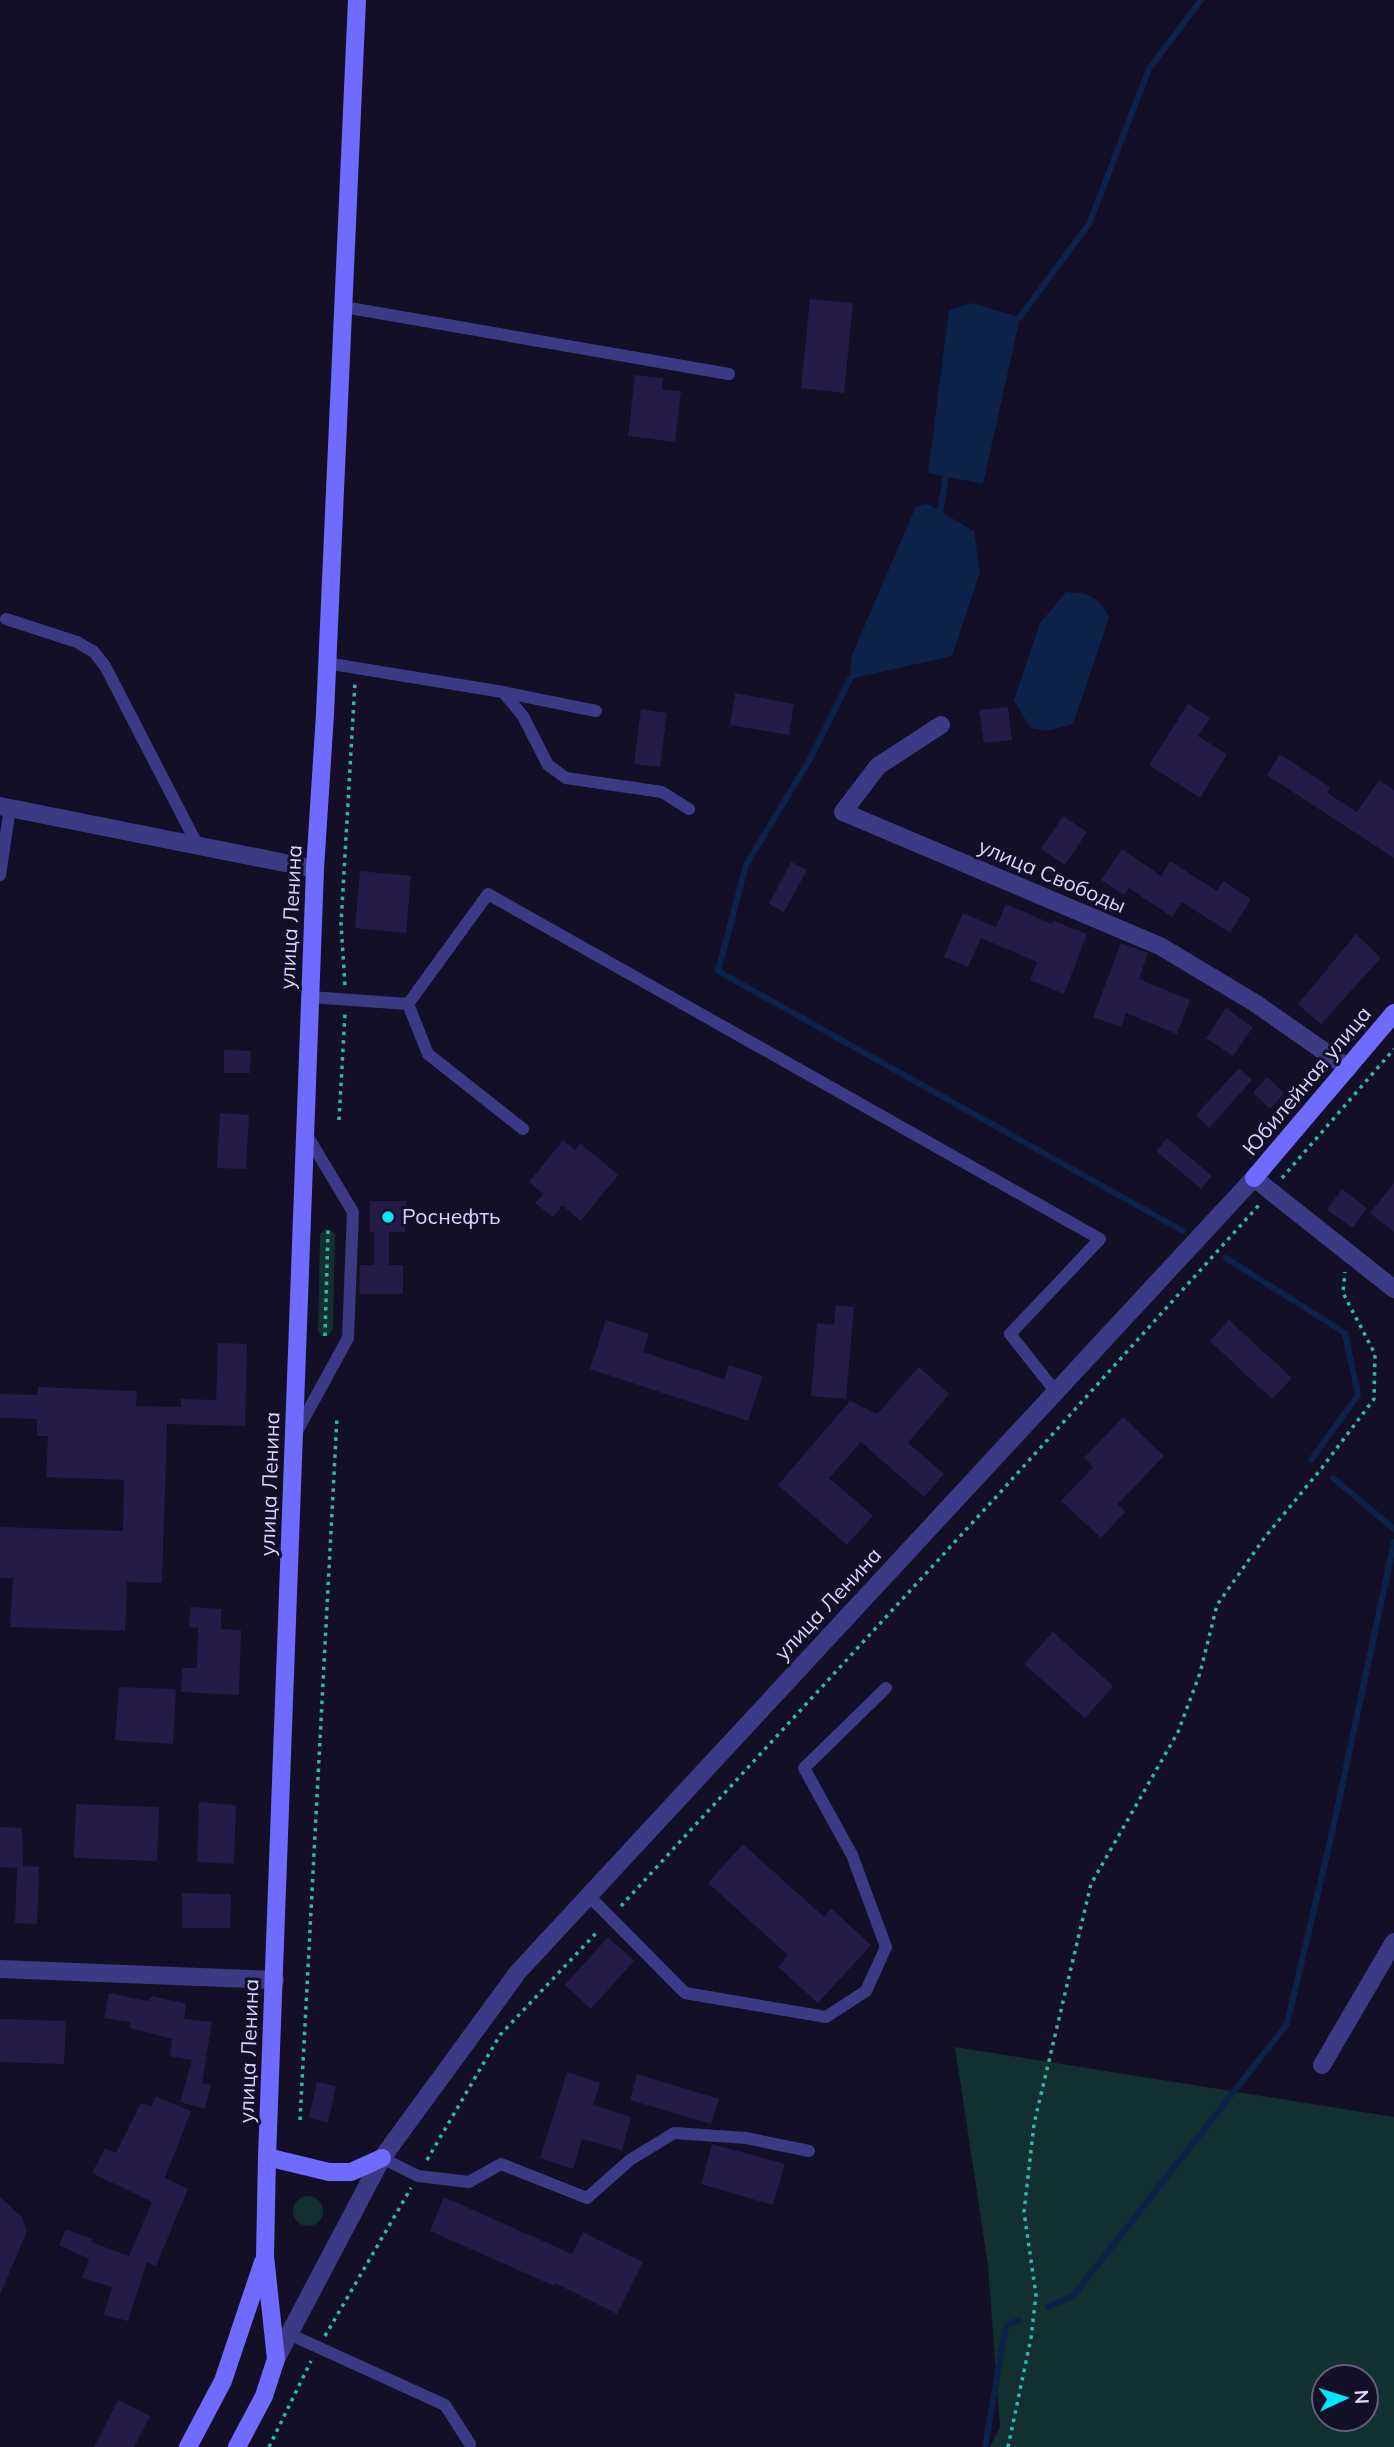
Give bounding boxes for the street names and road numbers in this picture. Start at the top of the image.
street label: улица Свободы [975,832,1130,918]
street label: улица Ленина [273,844,307,990]
street label: Юбилейная улица [1236,1001,1376,1160]
street label: улица Ленина [253,1411,285,1557]
street label: улица Ленина [768,1542,886,1665]
street label: улица Ленина [232,1978,264,2124]

